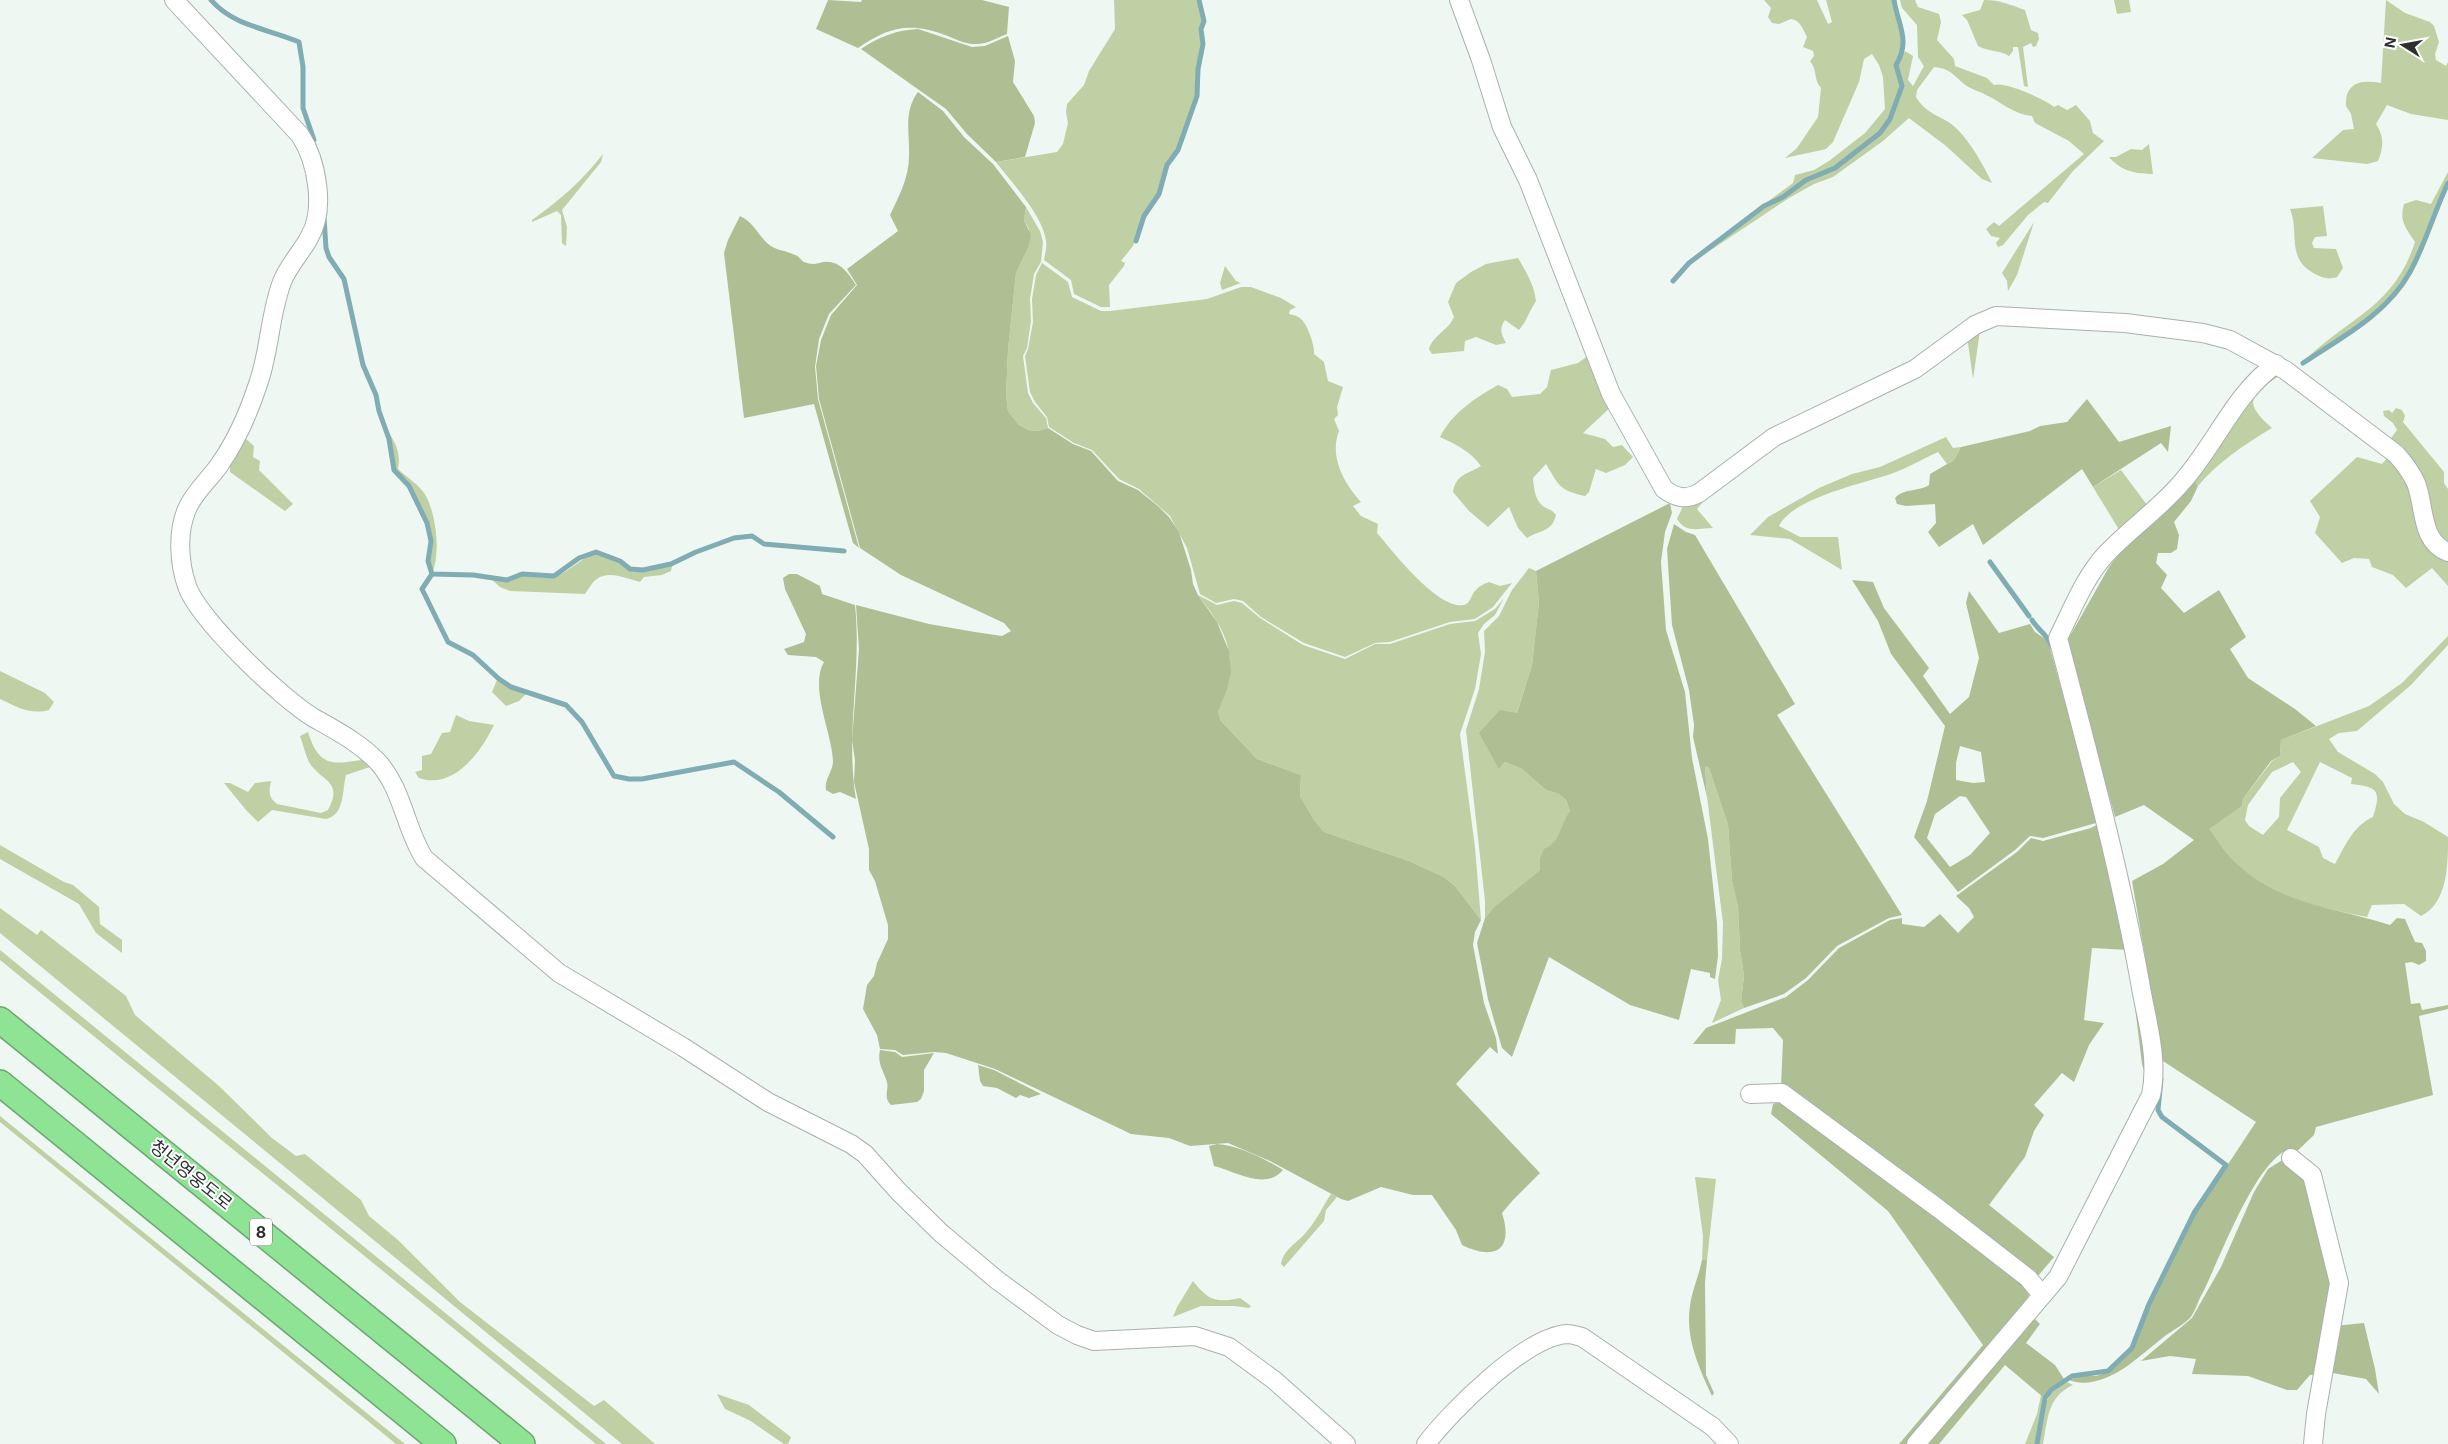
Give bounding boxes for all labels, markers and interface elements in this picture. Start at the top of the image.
north arrow [2378,20,2428,70]
text: N [2380,36,2399,49]
street label: 청년영웅도로 [146,1135,237,1214]
road number: 8 [250,1218,272,1246]

